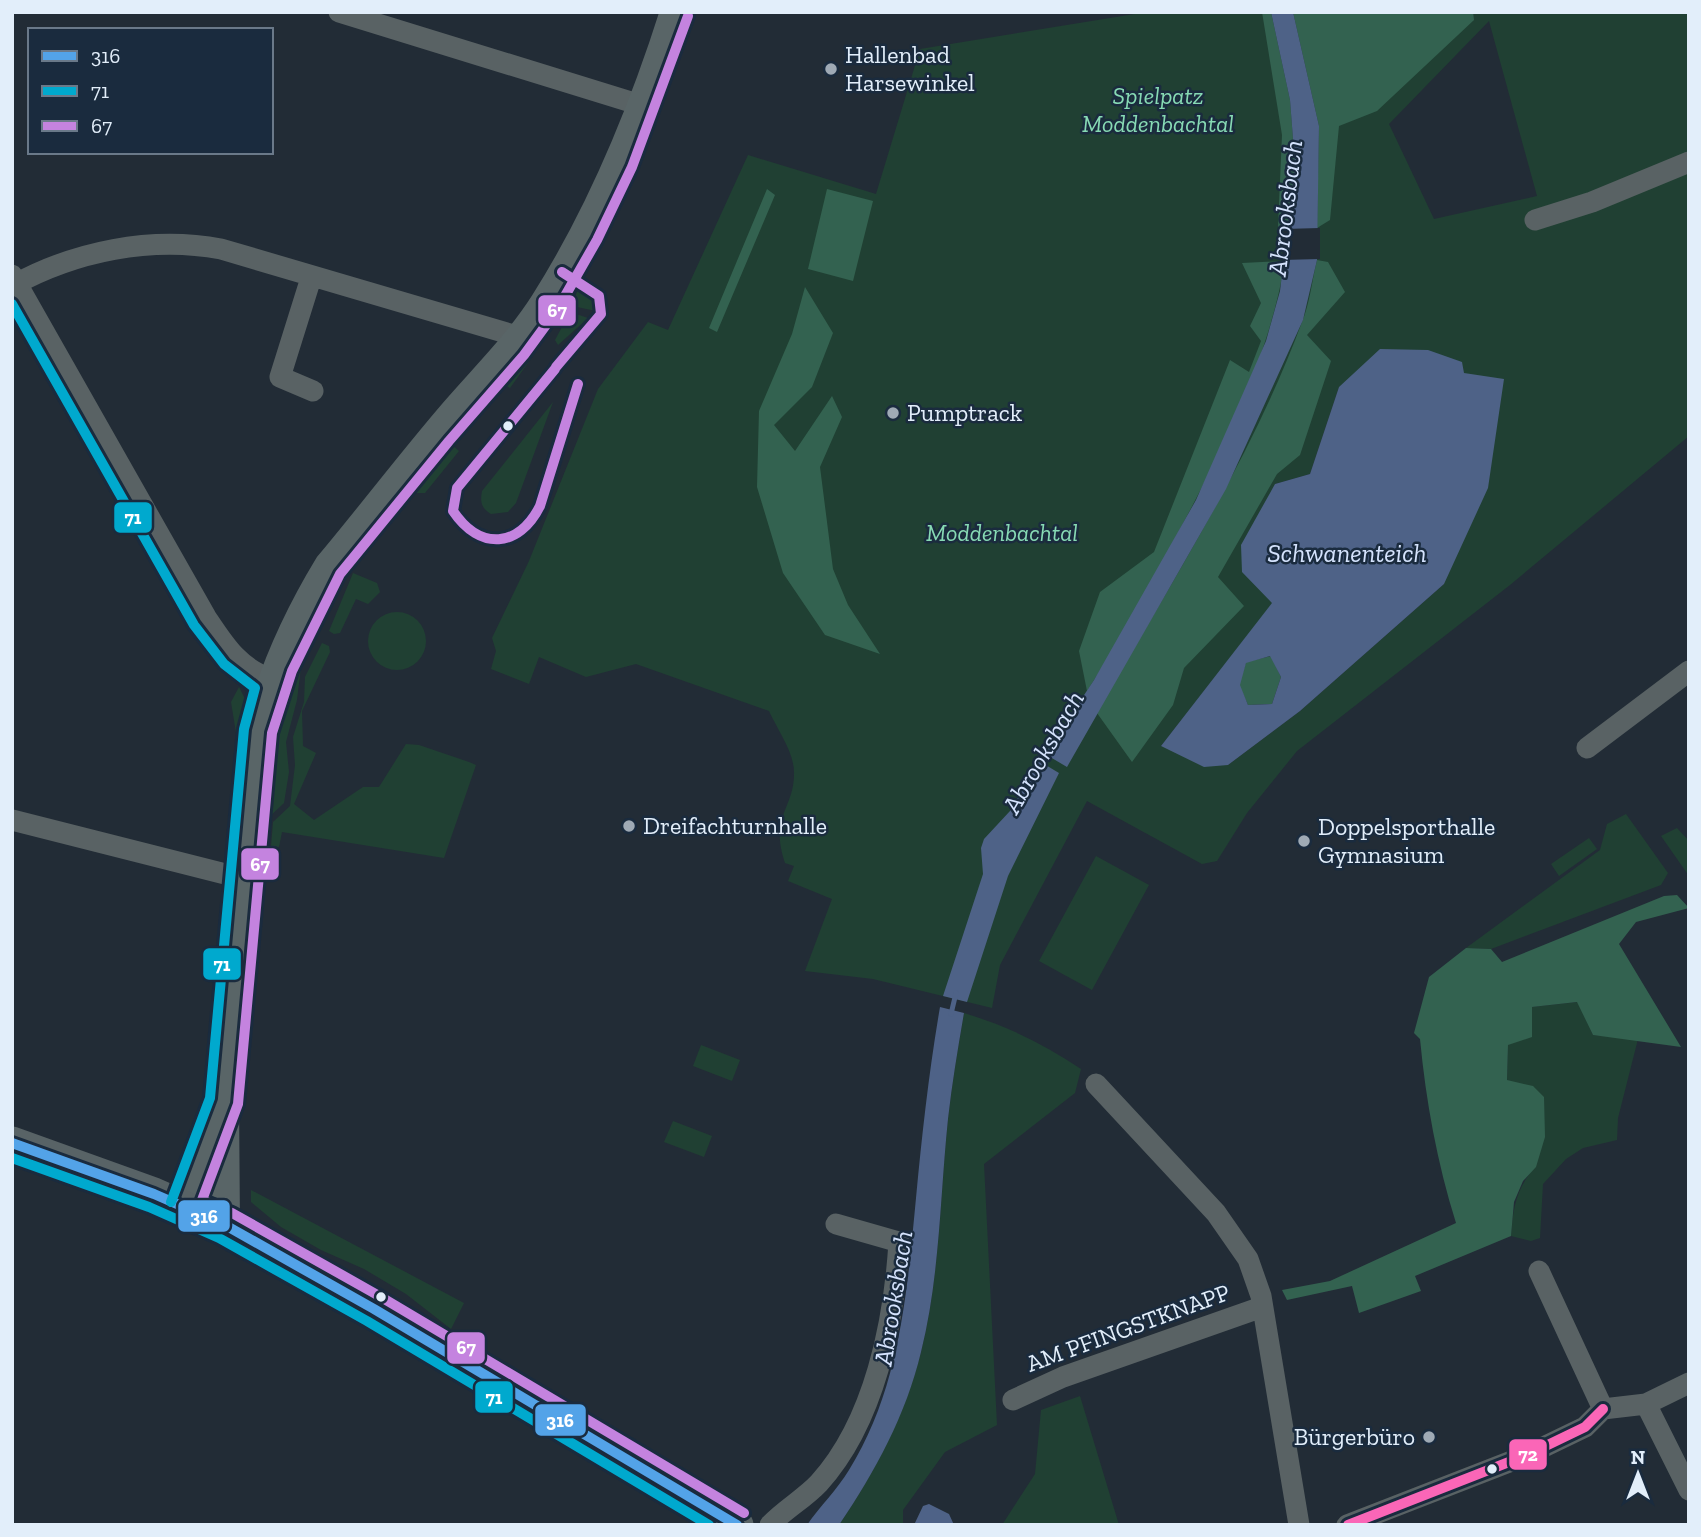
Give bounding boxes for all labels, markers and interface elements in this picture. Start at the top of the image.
legend [28,28,273,154]
place label: Hallenbad Harsewinkel [845,40,975,97]
text: 316 [91,43,121,68]
marker: Hallenbad Harsewinkel [823,61,839,77]
text: 71 [91,78,109,103]
park label: Spielpatz Moddenbachtal [1082,81,1234,138]
text: 67 [91,113,112,138]
water label: Abrooksbach [1261,138,1309,279]
line badge: 67 [537,294,577,327]
text: 67 [547,299,567,322]
place label: Pumptrack [907,398,1023,427]
marker: Pumptrack [885,405,901,421]
unlabelled marker [501,419,515,433]
line badge: 71 [113,501,153,534]
text: 71 [124,506,142,529]
park label: Moddenbachtal [926,518,1078,547]
water label: Schwanenteich [1267,537,1427,569]
water label: Abrooksbach [994,685,1091,820]
place label: Dreifachturnhalle [643,811,827,840]
place label: Doppelsporthalle Gymnasium [1318,812,1495,869]
marker: Dreifachturnhalle [621,818,637,834]
marker: Doppelsporthalle Gymnasium [1296,833,1312,849]
line badge: 67 [240,847,280,881]
text: 67 [250,853,270,876]
line badge: 71 [202,947,242,981]
text: 71 [213,953,231,976]
line badge: 316 [177,1199,231,1233]
text: 316 [190,1205,218,1228]
water label: Abrooksbach [866,1228,919,1369]
street label: AM PFINGSTKNAPP [1022,1277,1234,1378]
unlabelled marker [374,1290,388,1304]
line badge: 67 [446,1331,486,1365]
text: 67 [456,1336,476,1359]
line badge: 71 [474,1380,514,1414]
text: 71 [485,1386,503,1409]
line badge: 316 [534,1403,587,1437]
text: 316 [546,1409,574,1432]
place label: Bürgerbüro [1294,1422,1415,1451]
marker: Bürgerbüro [1421,1429,1437,1445]
line badge: 72 [1508,1438,1548,1471]
north arrow [1603,1439,1673,1509]
text: 72 [1518,1443,1538,1466]
text: N [1631,1446,1645,1469]
unlabelled marker [1485,1462,1499,1476]

